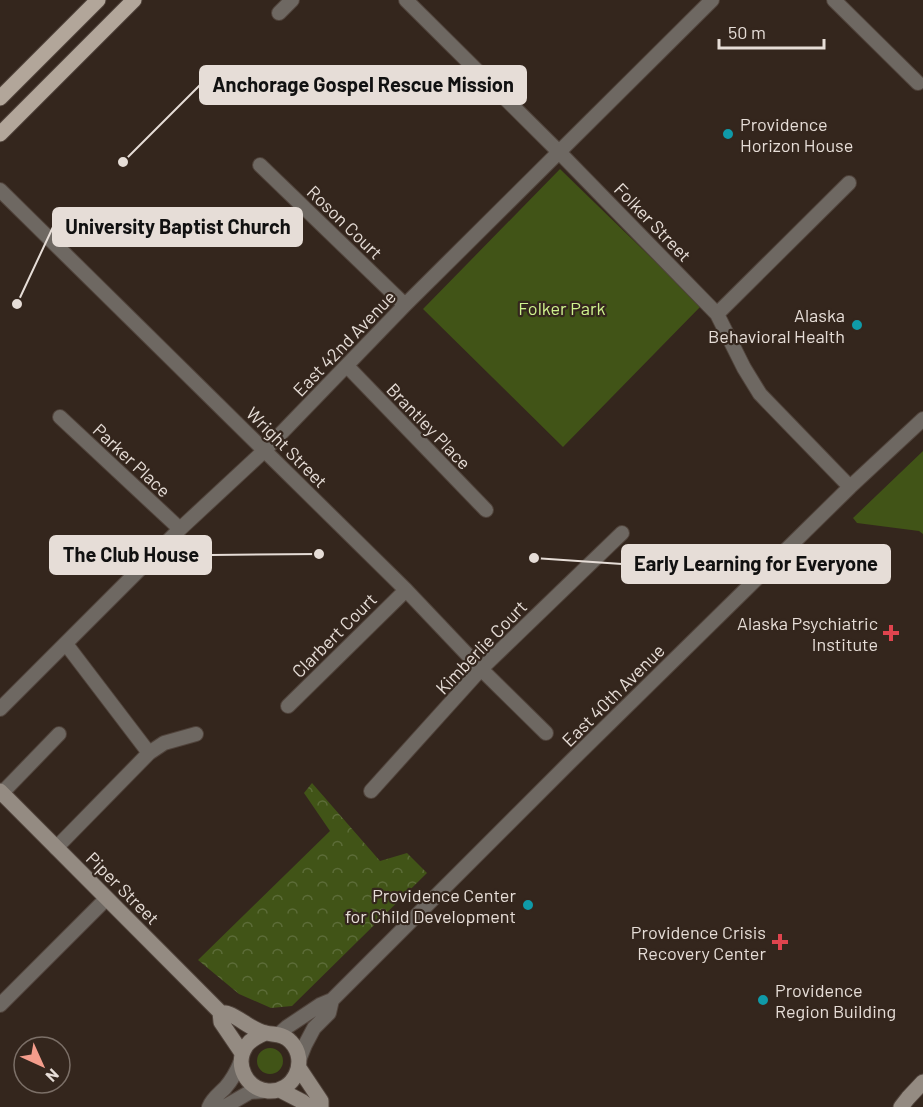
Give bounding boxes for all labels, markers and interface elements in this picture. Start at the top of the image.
scale bar [719,12,824,50]
text: 50 m [728,21,766,43]
callout: Anchorage Gospel Rescue Mission [200,66,526,104]
text: Anchorage Gospel Rescue Mission [212,72,514,96]
place label: Providence Horizon House [740,113,853,156]
marker: Providence Horizon House [721,127,735,141]
street label: Folker Street [610,178,696,266]
street label: Roson Court [303,181,387,263]
callout: University Baptist Church [53,208,302,246]
text: University Baptist Church [65,214,291,238]
street label: East 42nd Avenue [288,285,400,401]
park label: Folker Park [518,297,606,319]
place label: Alaska Behavioral Health [708,304,845,347]
marker: Alaska Behavioral Health [850,318,864,332]
street label: Brantley Place [382,378,476,474]
street label: Wright Street [242,402,332,492]
street label: Parker Place [89,419,175,501]
callout: The Club House [50,536,211,574]
text: The Club House [63,542,199,566]
callout: Early Learning for Everyone [622,545,890,583]
text: Early Learning for Everyone [634,551,878,575]
street label: Clarbert Court [287,588,381,682]
street label: Kimberlie Court [431,595,531,699]
place label: Alaska Psychiatric Institute [737,612,878,655]
marker: Alaska Psychiatric Institute [882,624,900,642]
street label: East 40th Avenue [557,639,669,751]
street label: Piper Street [82,847,164,929]
place label: Providence Center for Child Development [345,884,516,927]
marker: Providence Center for Child Development [521,898,535,912]
place label: Providence Crisis Recovery Center [631,921,766,964]
marker: Providence Crisis Recovery Center [771,933,789,951]
place label: Providence Region Building [775,979,896,1022]
marker: Providence Region Building [756,993,770,1007]
north arrow [12,1035,72,1095]
text: N [42,1065,63,1086]

